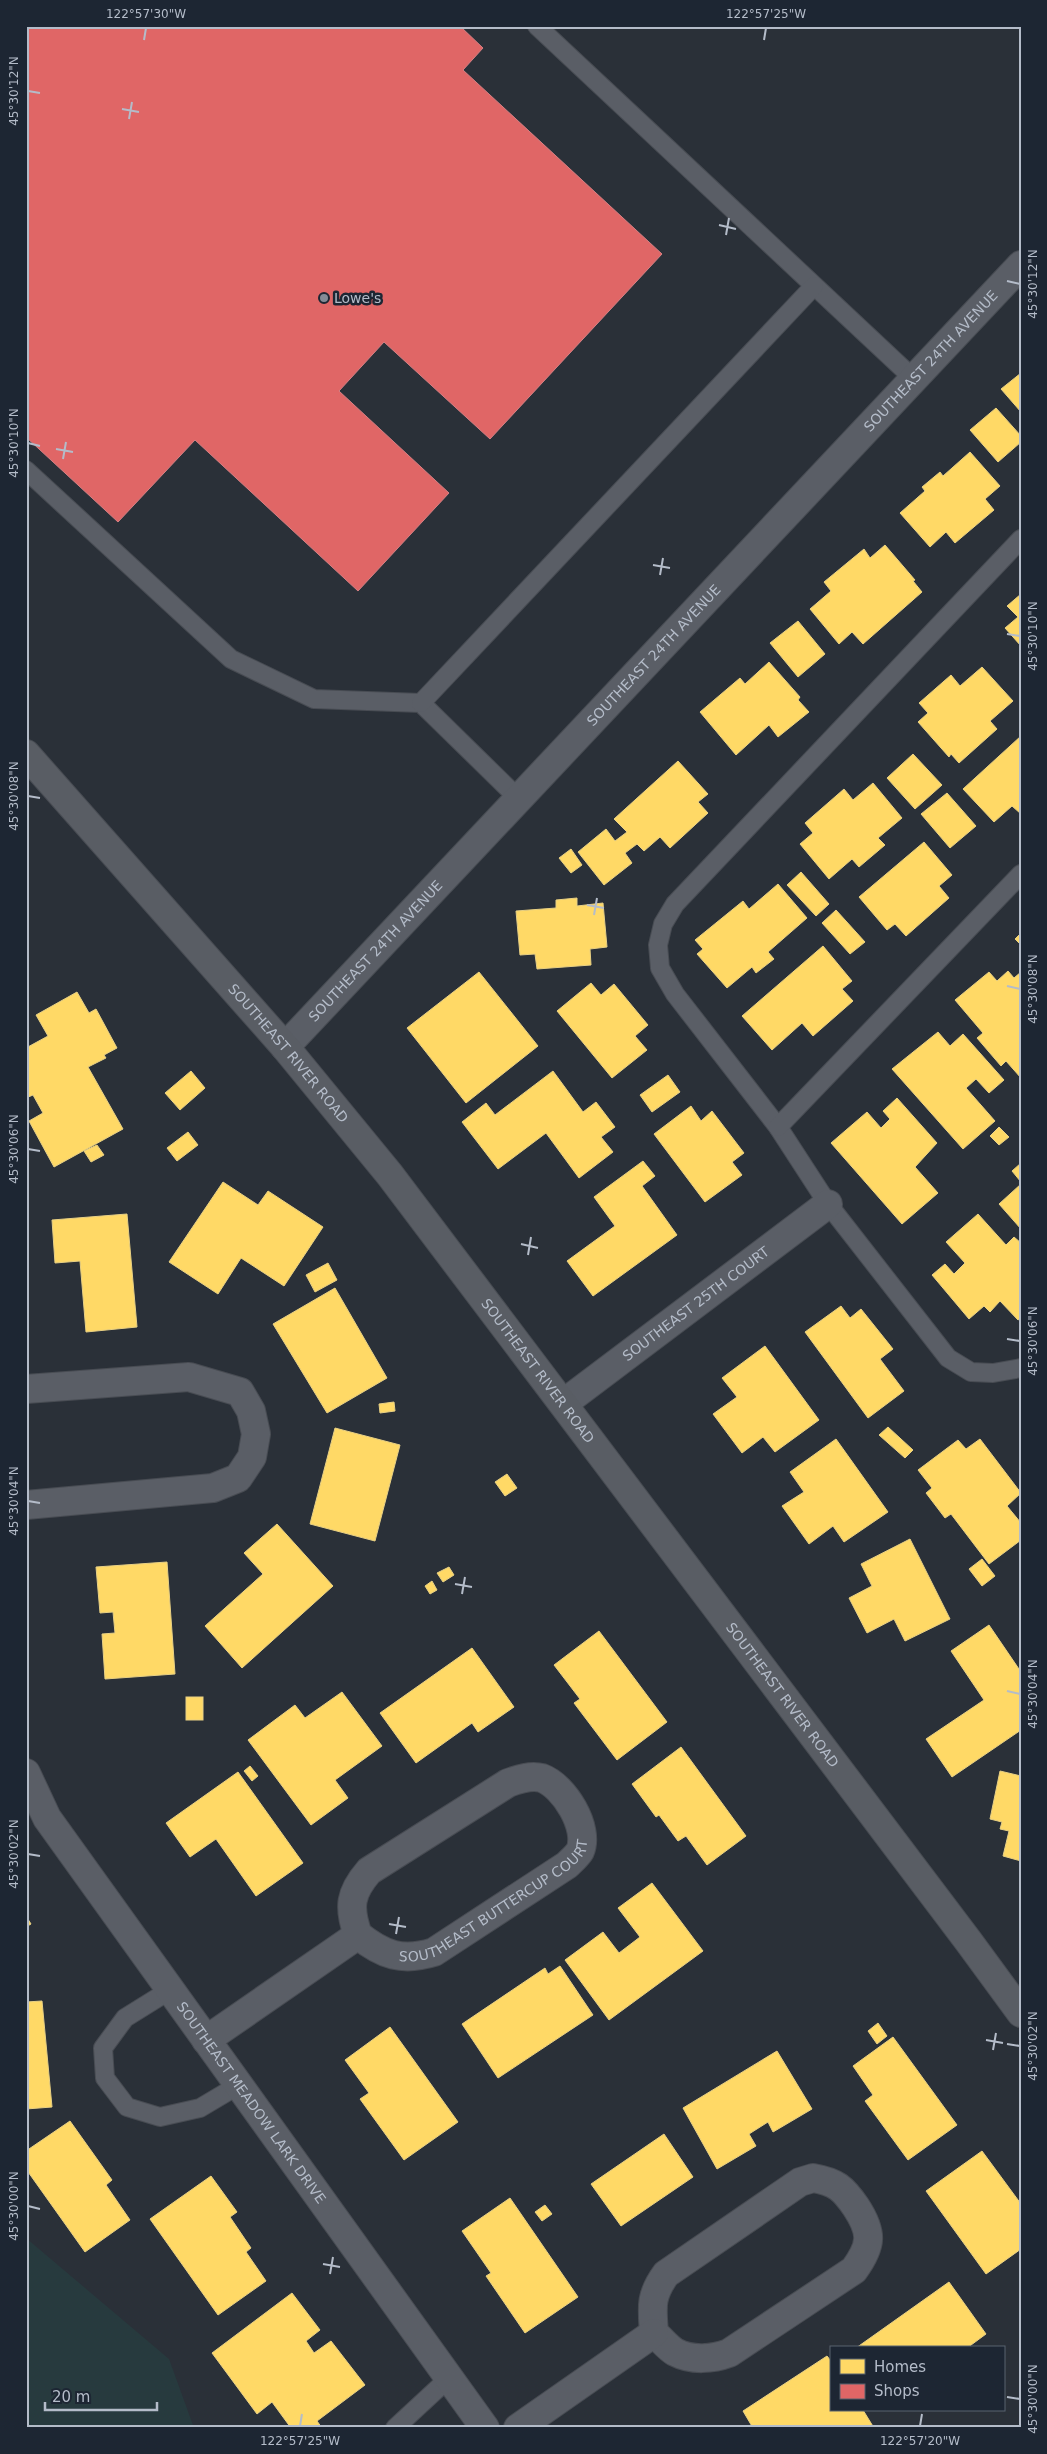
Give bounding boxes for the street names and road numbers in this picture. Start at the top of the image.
street label: SOUTHEAST 24TH AVENUE [860,287,1001,435]
street label: SOUTHEAST 24TH AVENUE [584,581,724,729]
street label: SOUTHEAST 24TH AVENUE [305,877,446,1025]
street label: SOUTHEAST RIVER ROAD [225,981,352,1126]
street label: SOUTHEAST 25TH COURT [619,1243,773,1364]
street label: SOUTHEAST RIVER ROAD [478,1295,598,1446]
street label: SOUTHEAST RIVER ROAD [723,1619,842,1770]
street label: SOUTHEAST BUTTERCUP COURT [398,1838,590,1965]
street label: SOUTHEAST MEADOW LARK DRIVE [174,1999,329,2207]

